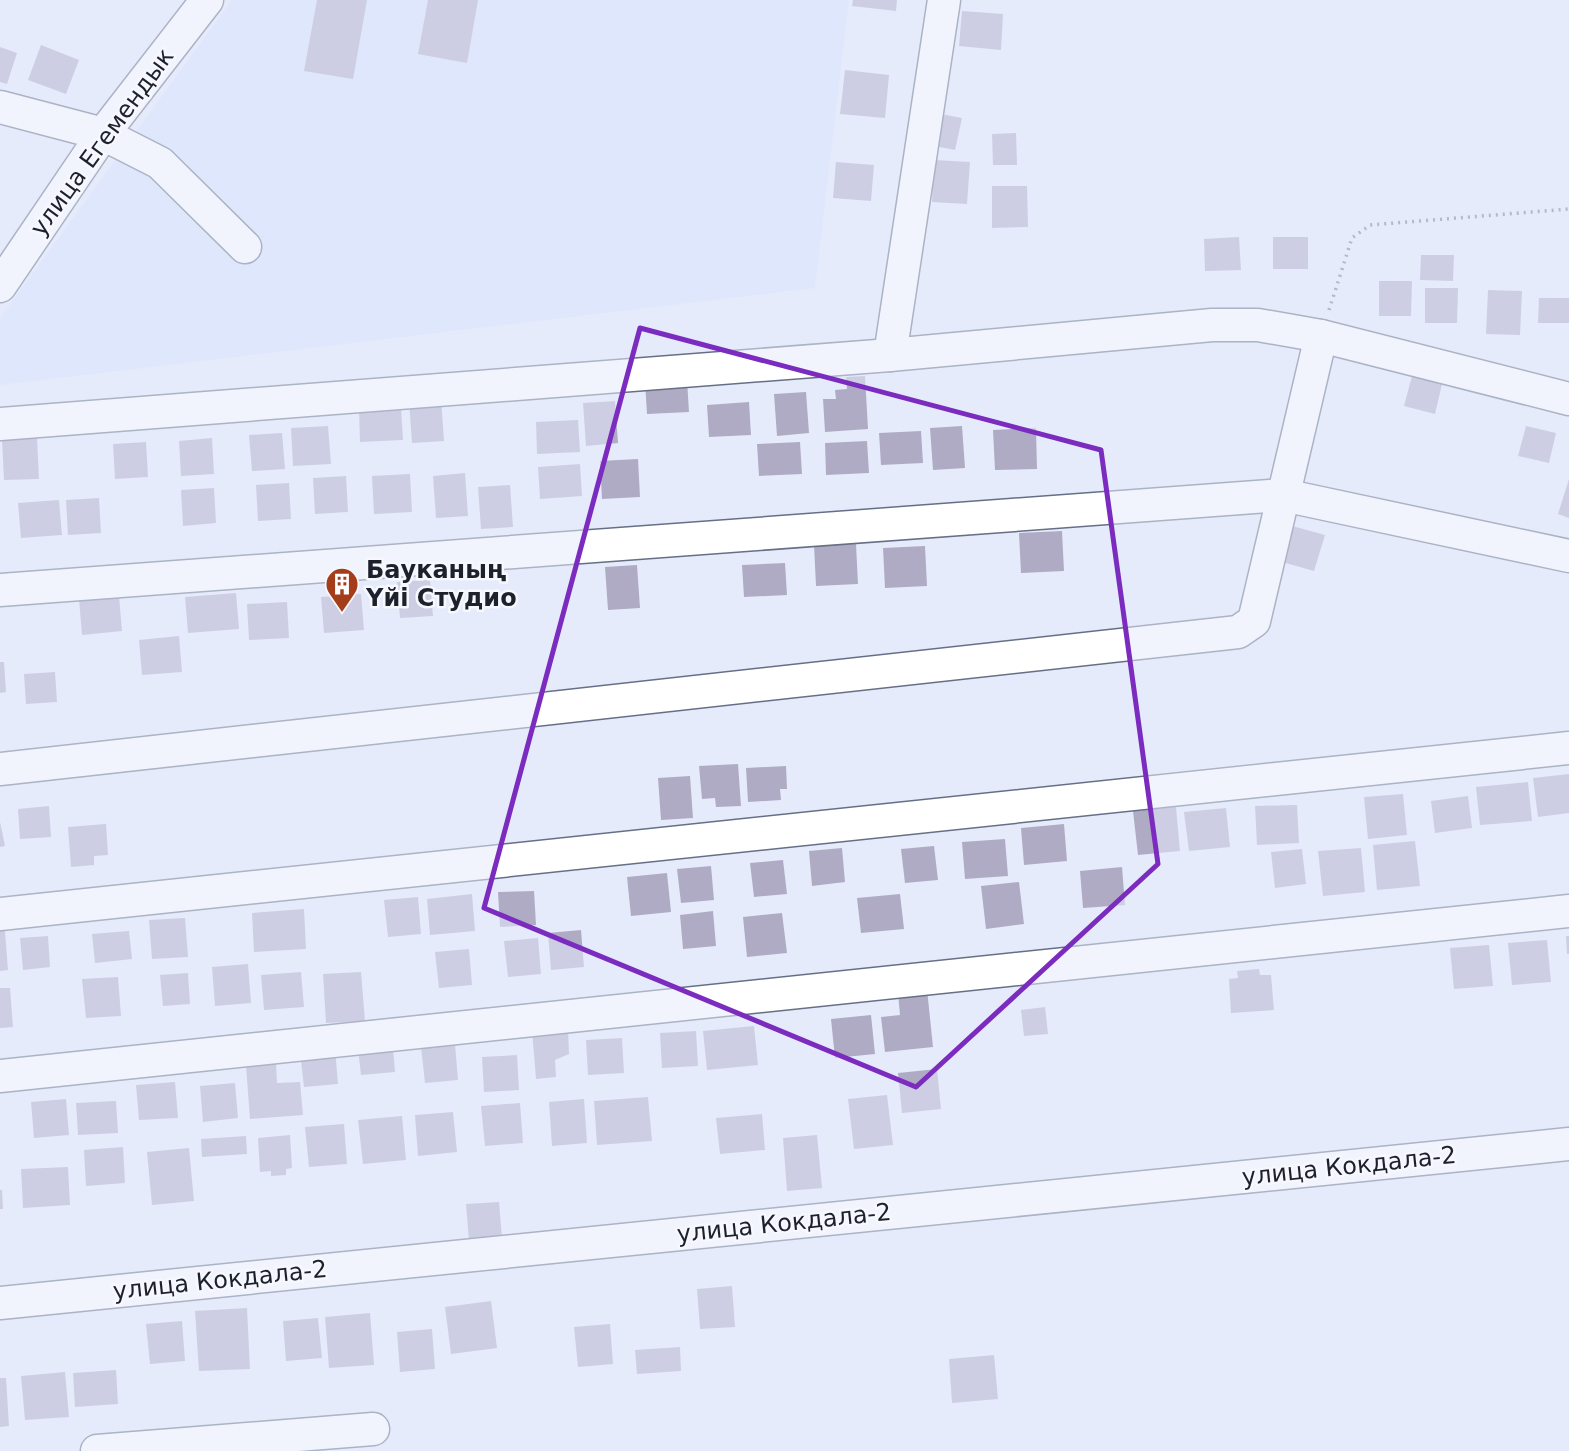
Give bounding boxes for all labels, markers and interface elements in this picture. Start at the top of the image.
street label: улица Егемендык [25,43,179,241]
place label: Бауканың Үйі Студио [365,556,517,612]
building icon: Бауканың Үйі Студио [323,565,361,614]
street label: улица Кокдала-2 [1240,1141,1458,1191]
street label: улица Кокдала-2 [675,1198,893,1248]
street label: улица Кокдала-2 [111,1255,329,1305]

